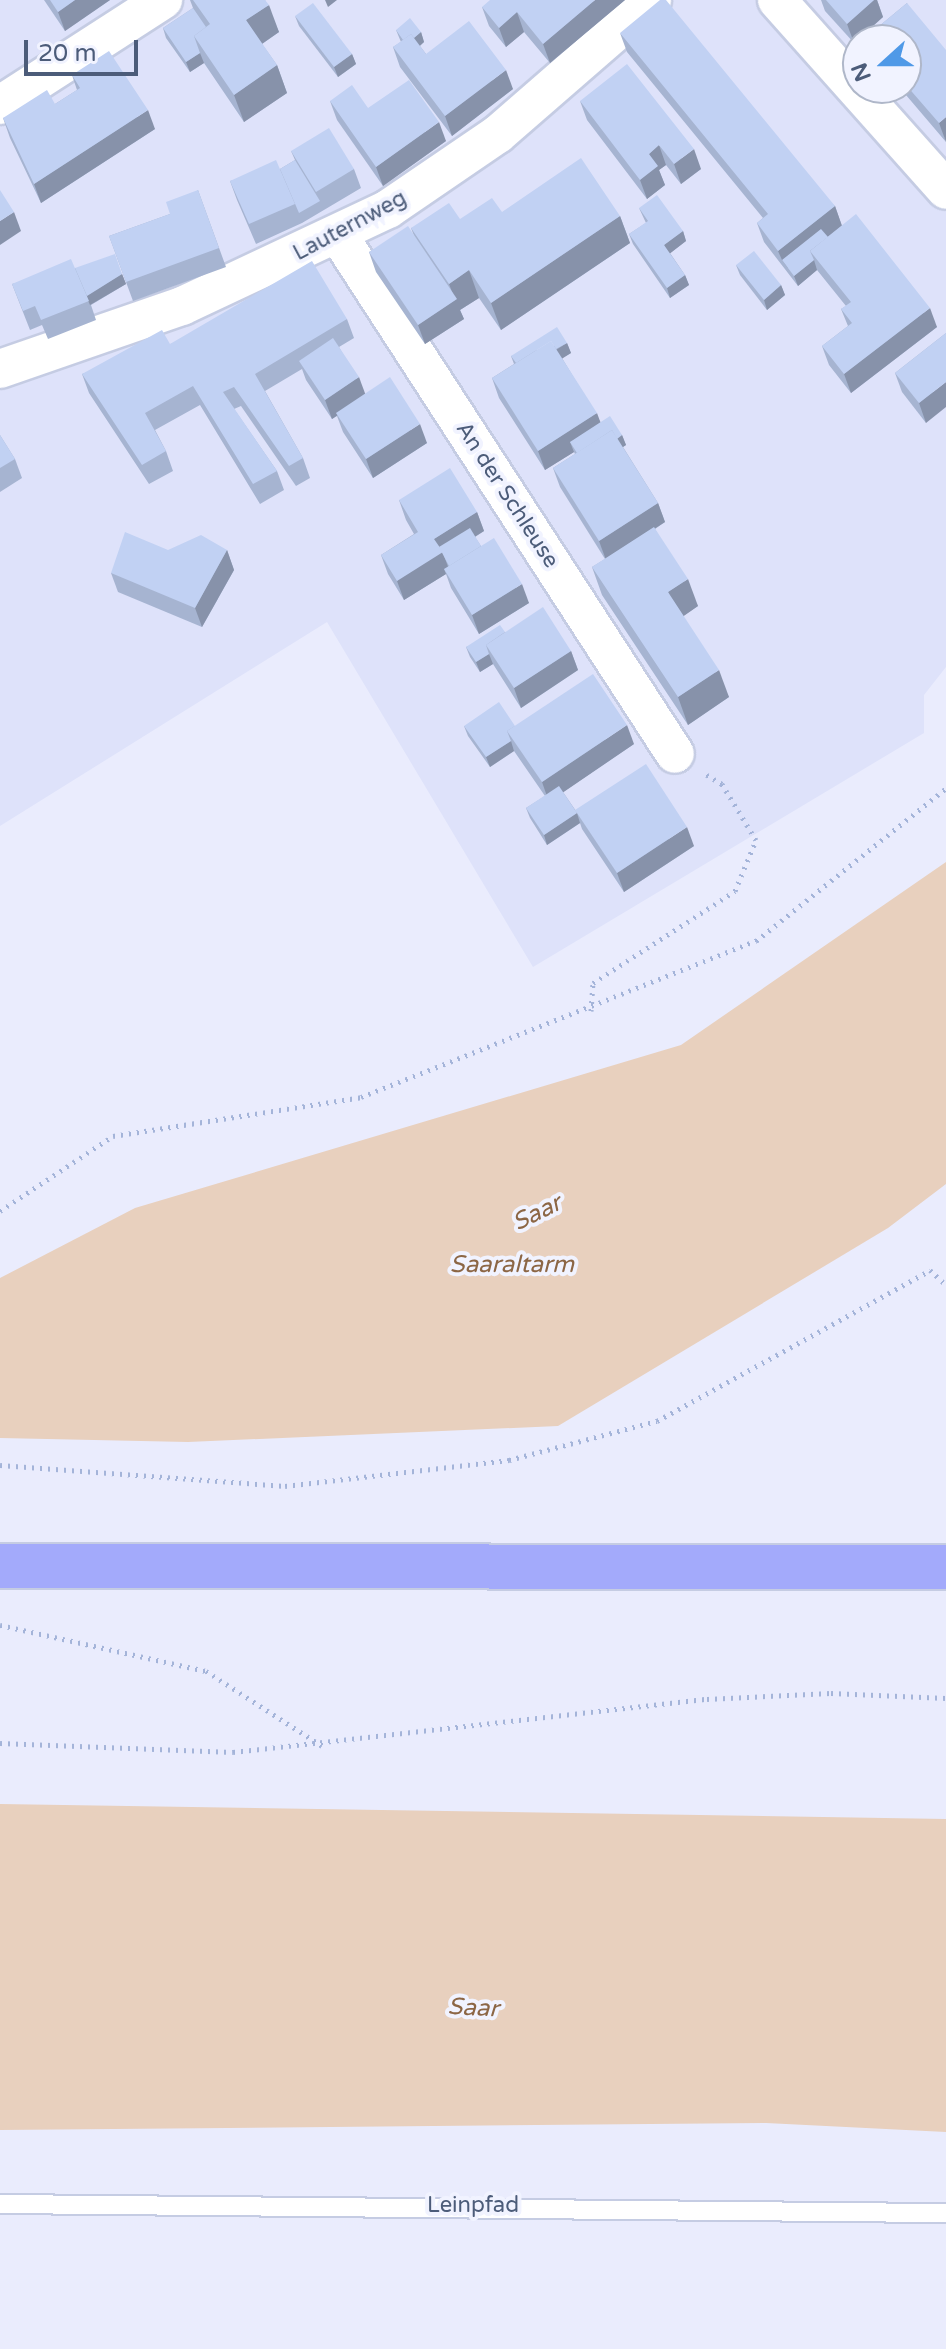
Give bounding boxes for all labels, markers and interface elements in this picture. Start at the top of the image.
scale bar [28,24,142,74]
north arrow [842,24,922,104]
text: 20 m [38,39,96,68]
text: N [846,59,877,85]
street label: Lauternweg [289,185,411,267]
street label: An der Schleuse [450,417,564,573]
water label: Saar [508,1189,566,1237]
water label: Saaraltarm [450,1251,574,1279]
water label: Saar [447,1992,499,2024]
street label: Leinpfad [427,2193,519,2219]

